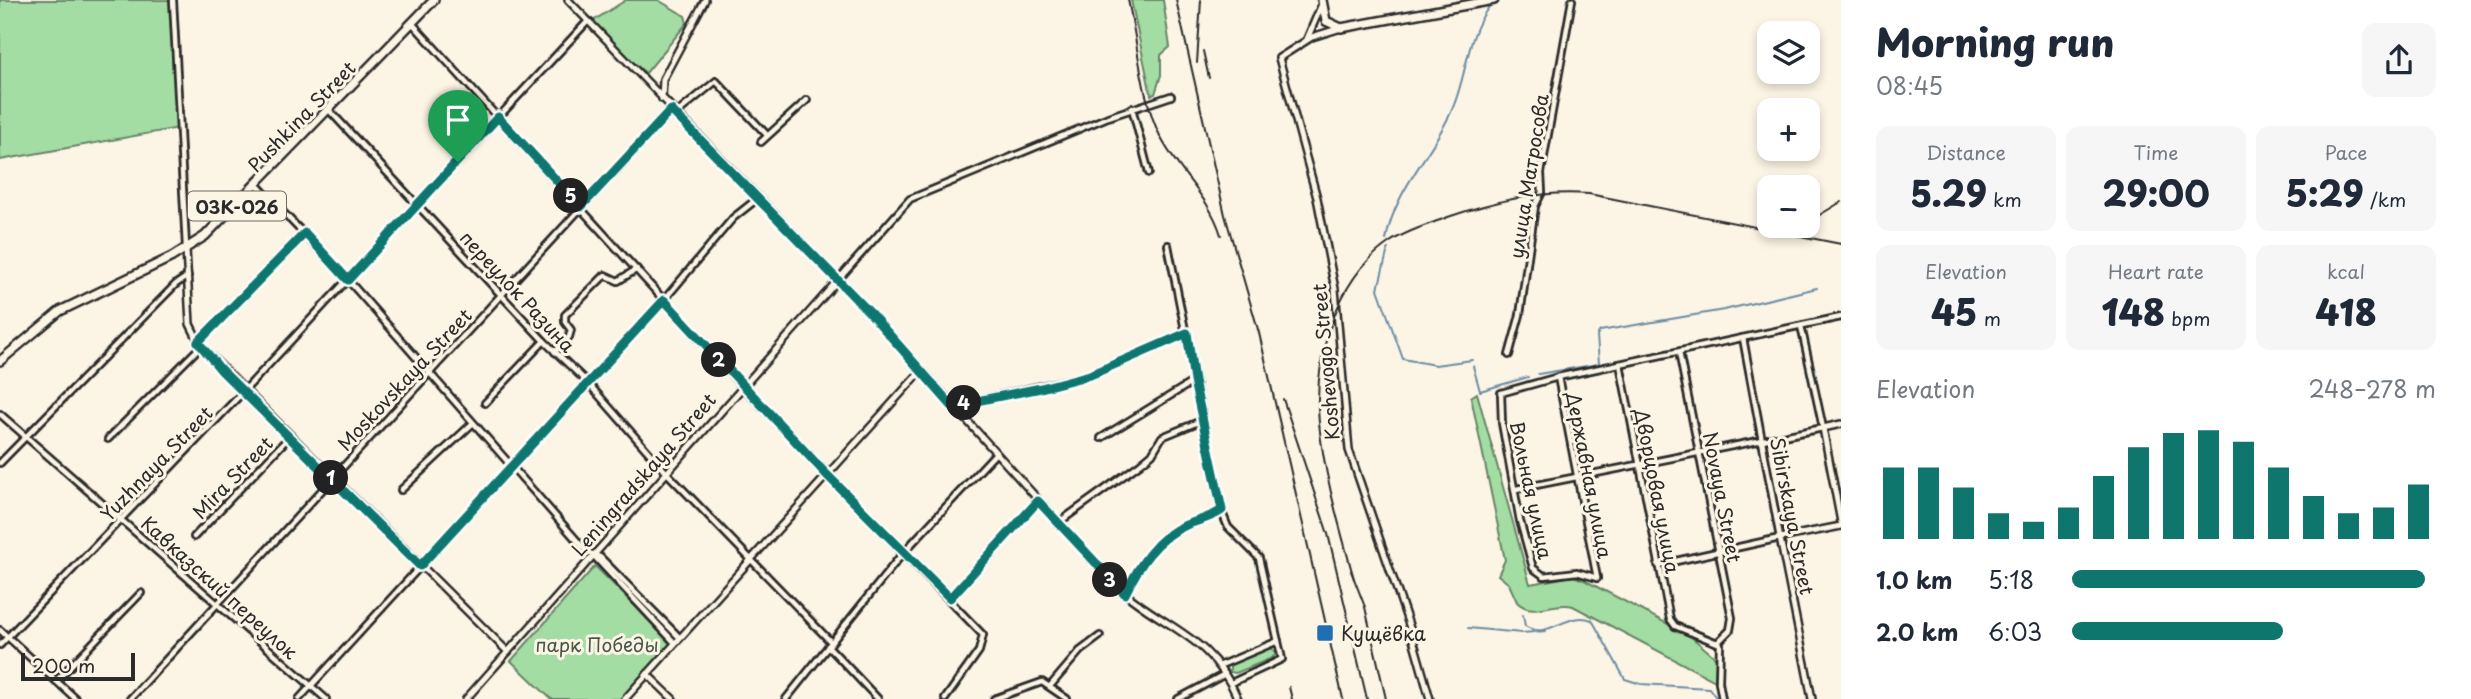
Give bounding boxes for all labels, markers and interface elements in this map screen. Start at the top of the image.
text: Morning run [1876,13,2114,70]
map controls [1757,21,1820,238]
button: layers [1757,21,1820,84]
button: share [2362,23,2436,97]
street label: Pushkina Street [241,54,362,178]
text: 08:45 [1876,68,1943,103]
pin [428,90,488,162]
street label: улица Матросова [1501,91,1555,260]
button: + [1757,98,1820,161]
icon: arrive [439,101,477,139]
text: Distance [1926,138,2006,166]
text: Time [2134,138,2178,166]
text: Pace [2325,138,2367,166]
text: 5.29 [1910,166,1987,219]
text: 29:00 [2102,166,2210,219]
text: 5:29 [2286,166,2364,219]
button: − [1757,175,1820,238]
pin: 5 [554,178,588,214]
text: 5 [564,181,577,209]
text: km [1987,185,2022,213]
text: /km [2364,185,2406,213]
road number: 03К-026 [188,191,286,220]
street label: переулок Разина [454,224,582,358]
text: Elevation [1925,257,2007,285]
text: Heart rate [2108,257,2204,285]
text: kcal [2327,257,2365,285]
street label: Koshevogo Street [1304,282,1346,442]
text: 45 [1931,285,1977,338]
text: 148 [2101,285,2165,338]
text: 418 [2315,285,2377,338]
street label: Moskovskaya Street [330,301,478,456]
text: m [1977,304,2001,332]
text: bpm [2165,304,2211,332]
pin: 2 [702,342,736,378]
text: 2 [712,345,725,373]
text: Elevation [1876,371,1975,406]
text: 248–278 m [2308,371,2436,406]
street label: Leningradskaya Street [564,386,722,562]
pin: 4 [946,386,982,420]
text: 4 [957,388,970,416]
street label: Державная улица [1560,388,1620,561]
street label: Yuzhnaya Street [94,399,219,527]
street label: Дворцовая улица [1628,405,1688,576]
street label: Вольная улица [1504,419,1560,562]
street label: Mira Street [185,429,279,525]
street label: Novaya Street [1697,429,1749,565]
street label: Sibirskaya Street [1764,435,1822,597]
pin: 1 [314,461,348,496]
text: 1 [326,463,335,491]
street label: Кавказский переулок [136,509,305,665]
pin: 3 [1092,562,1128,598]
text: 1.0 km [1876,562,1953,597]
text: 5:18 [1988,562,2034,597]
text: 3 [1103,565,1116,593]
text: 2.0 km [1876,614,1958,649]
text: 6:03 [1988,614,2042,649]
place label: Кущёвка [1341,619,1426,647]
marker: Кущёвка [1315,623,1335,643]
park label: парк Победы [535,630,659,658]
scale bar [21,650,135,682]
text: 200 m [32,651,95,679]

